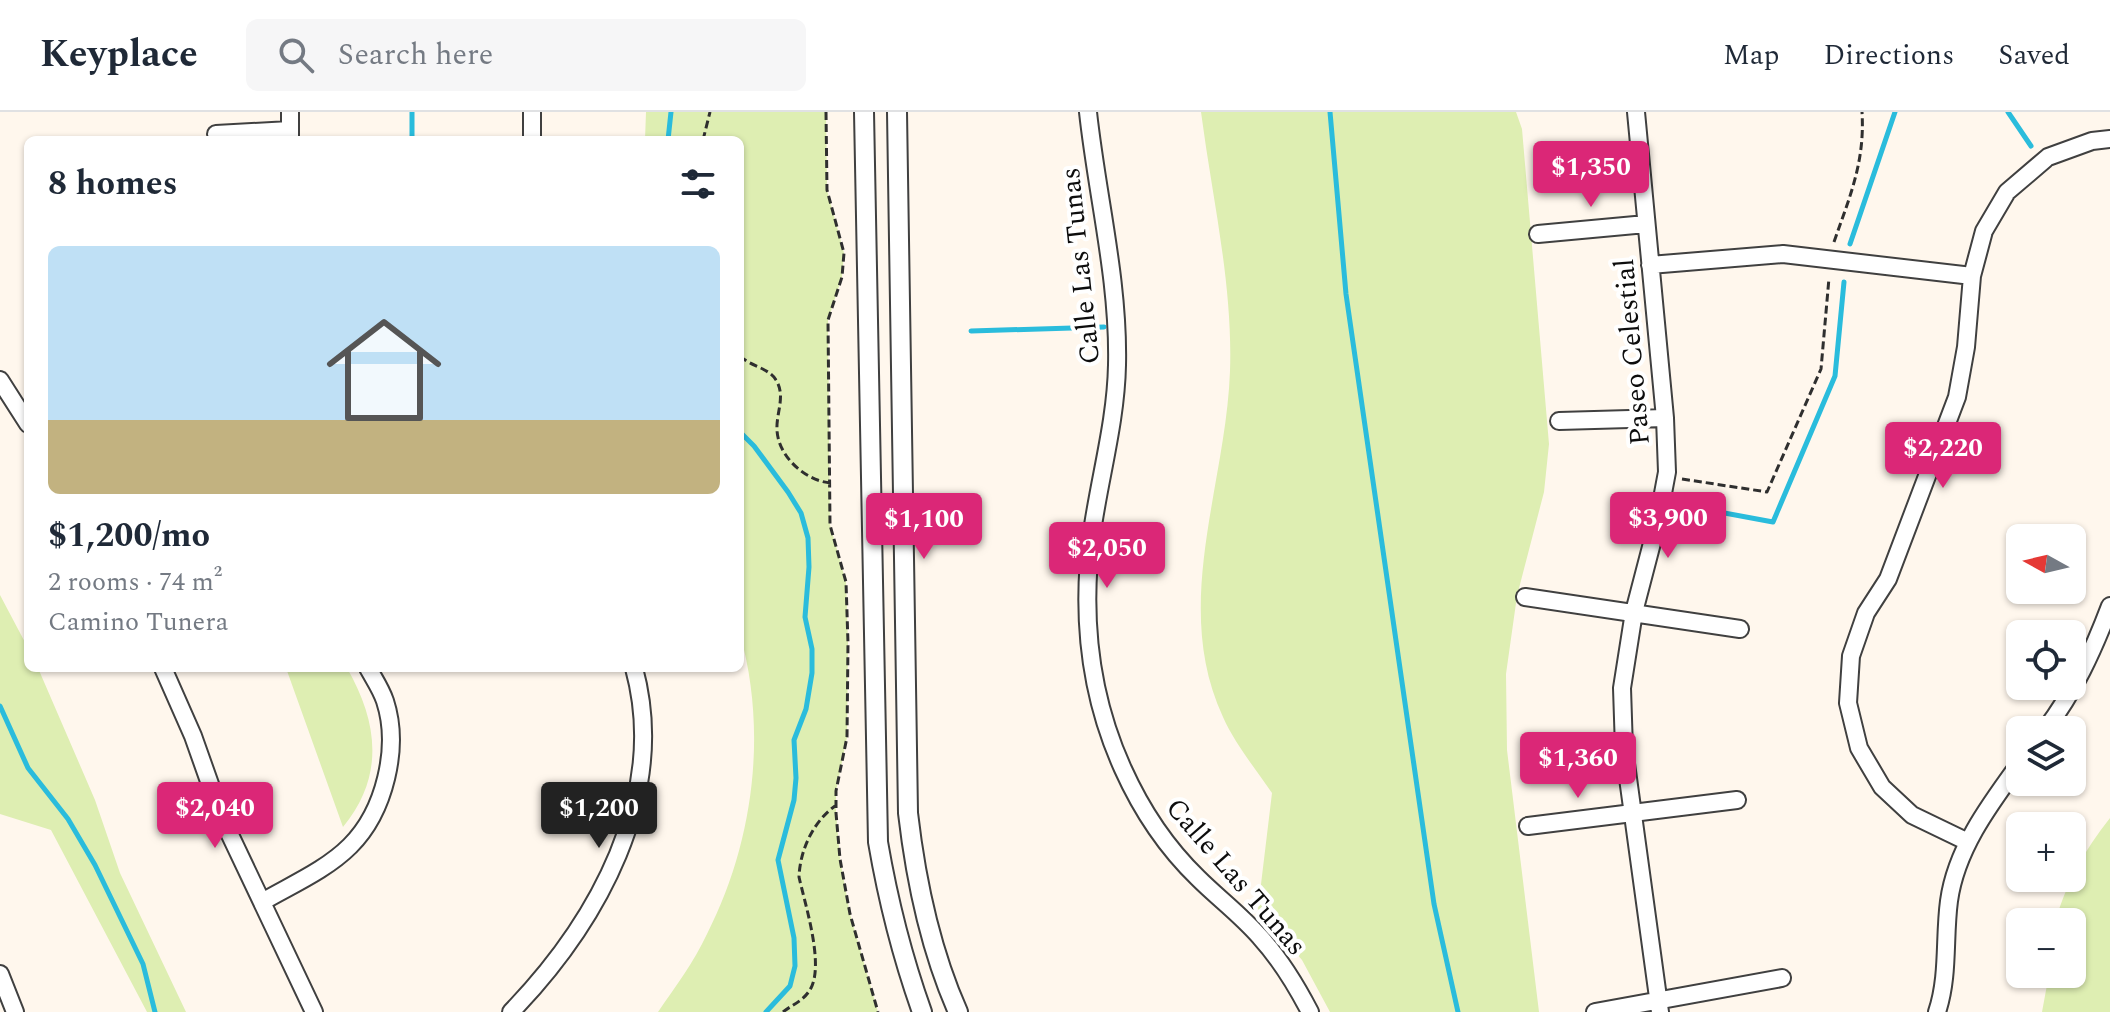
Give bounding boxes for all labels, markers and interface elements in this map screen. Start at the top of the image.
search box [246,19,806,91]
text: Keyplace [40,26,198,84]
text: Search here [338,32,493,78]
icon: search [274,33,318,77]
text: Map [1723,34,1780,77]
text: Directions [1824,34,1954,77]
text: Saved [1998,34,2070,77]
pin: $1,350 [1526,141,1656,209]
text: $1,350 [1551,147,1631,187]
text: 8 homes [48,158,178,210]
icon: filters [676,162,720,206]
street label: Calle Las Tunas [1049,165,1112,366]
street label: Paseo Celestial [1603,257,1662,447]
icon: home [312,298,456,442]
pin: $2,220 [1878,422,2008,490]
text: $2,220 [1903,428,1983,468]
pin: $3,900 [1603,492,1733,560]
pin: $1,100 [859,493,989,561]
text: $3,900 [1628,498,1708,538]
text: $1,100 [884,499,964,539]
text: $1,200/mo [48,510,210,562]
pin: $2,050 [1042,522,1172,590]
north arrow [2006,524,2086,604]
map controls [2006,524,2086,988]
text: $2,050 [1067,528,1147,568]
text: 2 rooms · 74 m² [48,562,222,602]
text: Camino Tunera [48,602,229,642]
button: locate [2006,620,2086,700]
button: layers [2006,716,2086,796]
pin: $1,360 [1513,732,1643,800]
text: $1,360 [1538,738,1618,778]
pin: $2,040 [150,782,280,850]
pin: $1,200 [534,782,664,850]
text: $2,040 [175,788,255,828]
text: $1,200 [559,788,639,828]
street label: Calle Las Tunas [1155,788,1317,966]
button: + [2006,812,2086,892]
button: − [2006,908,2086,988]

